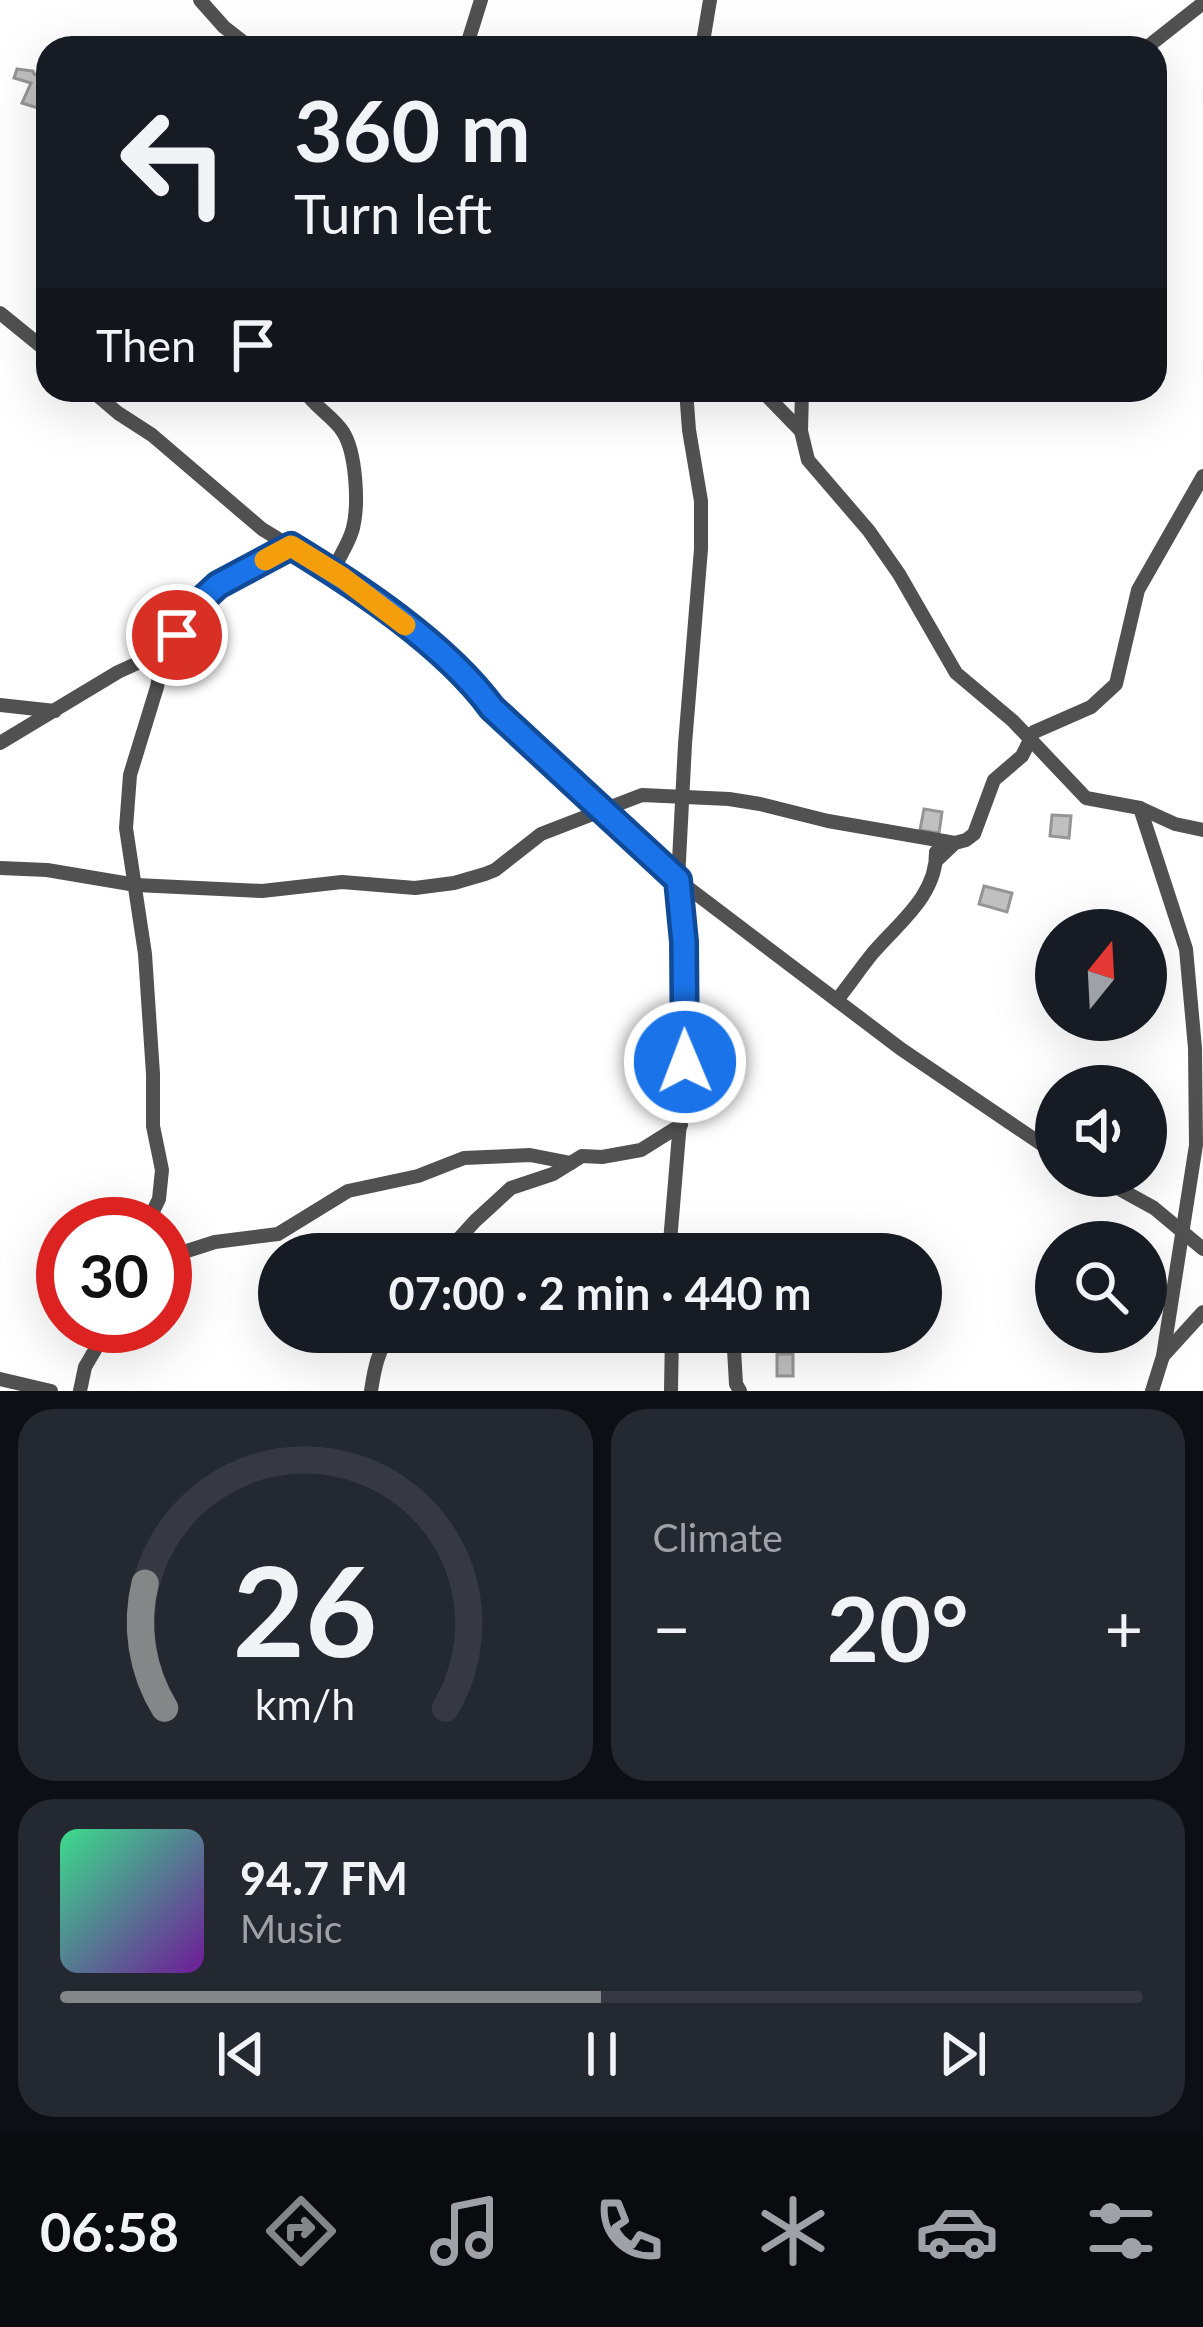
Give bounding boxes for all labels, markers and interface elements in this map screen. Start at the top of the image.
text: 360 m [294,79,531,180]
icon: left [96,84,252,240]
text: Turn left [294,181,492,246]
icon: arrive [220,312,286,378]
text: Then [96,318,196,372]
pin [126,584,228,686]
icon: arrive [144,602,210,668]
north arrow [1035,909,1167,1041]
map controls [1035,909,1167,1353]
position arrow [622,999,748,1125]
button: sound [1035,1065,1167,1197]
speed limit sign: 30 [36,1197,192,1353]
button: search [1035,1221,1167,1353]
text: 07:00 · 2 min · 440 m [389,1266,811,1320]
text: Climate [653,1514,783,1560]
text: 26 [233,1534,378,1684]
text: 20° [827,1573,969,1681]
text: − [653,1588,691,1667]
text: + [1105,1588,1143,1667]
text: km/h [255,1678,355,1729]
text: 94.7 FM [240,1851,408,1905]
text: Music [240,1905,342,1951]
icon: previous [208,2021,274,2087]
icon: pause [569,2021,635,2087]
icon: next [930,2021,996,2087]
icon: directions [259,2189,343,2273]
icon: music [423,2189,507,2273]
icon: phone [587,2189,671,2273]
icon: climate [751,2189,835,2273]
icon: car [915,2189,999,2273]
icon: filters [1079,2189,1163,2273]
text: 06:58 [40,2199,179,2264]

